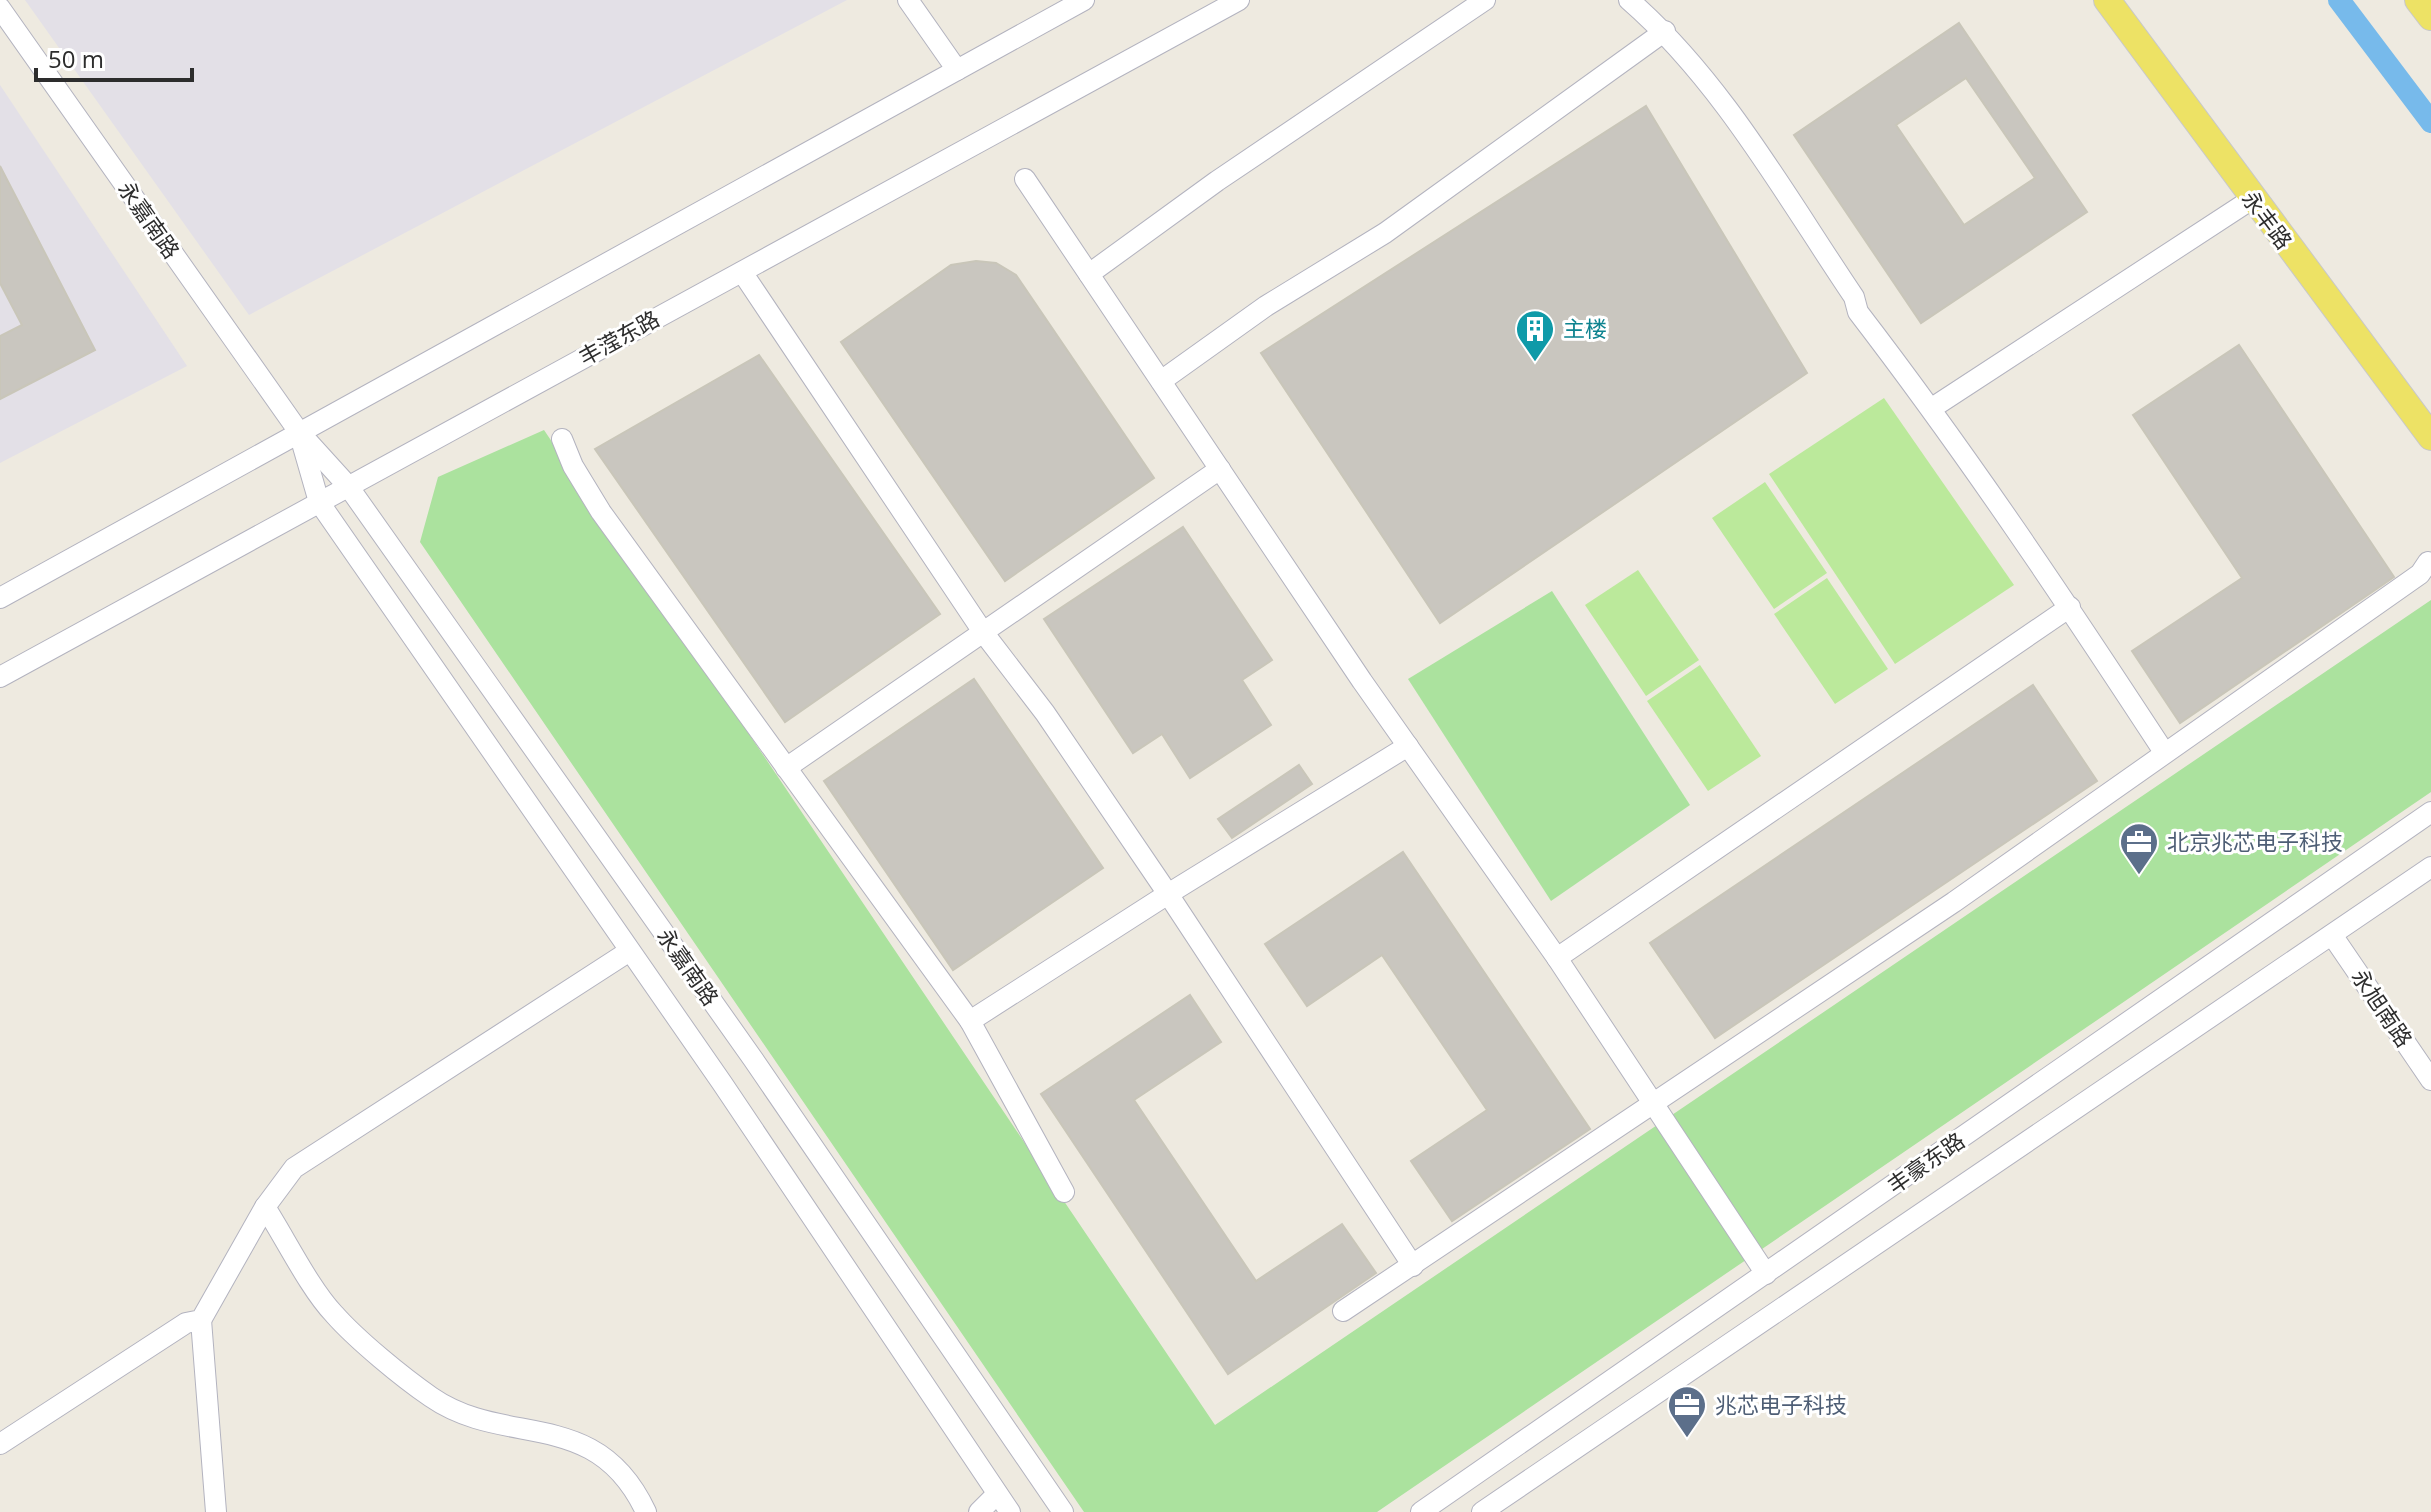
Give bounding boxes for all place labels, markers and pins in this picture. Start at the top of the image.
building icon: 主楼 [1514,308,1556,363]
place label: 主楼 [1563,313,1607,343]
office icon: 北京兆芯电子科技 [2118,821,2160,876]
place label: 北京兆芯电子科技 [2167,826,2343,856]
office icon: 兆芯电子科技 [1666,1384,1708,1439]
place label: 兆芯电子科技 [1715,1389,1847,1419]

